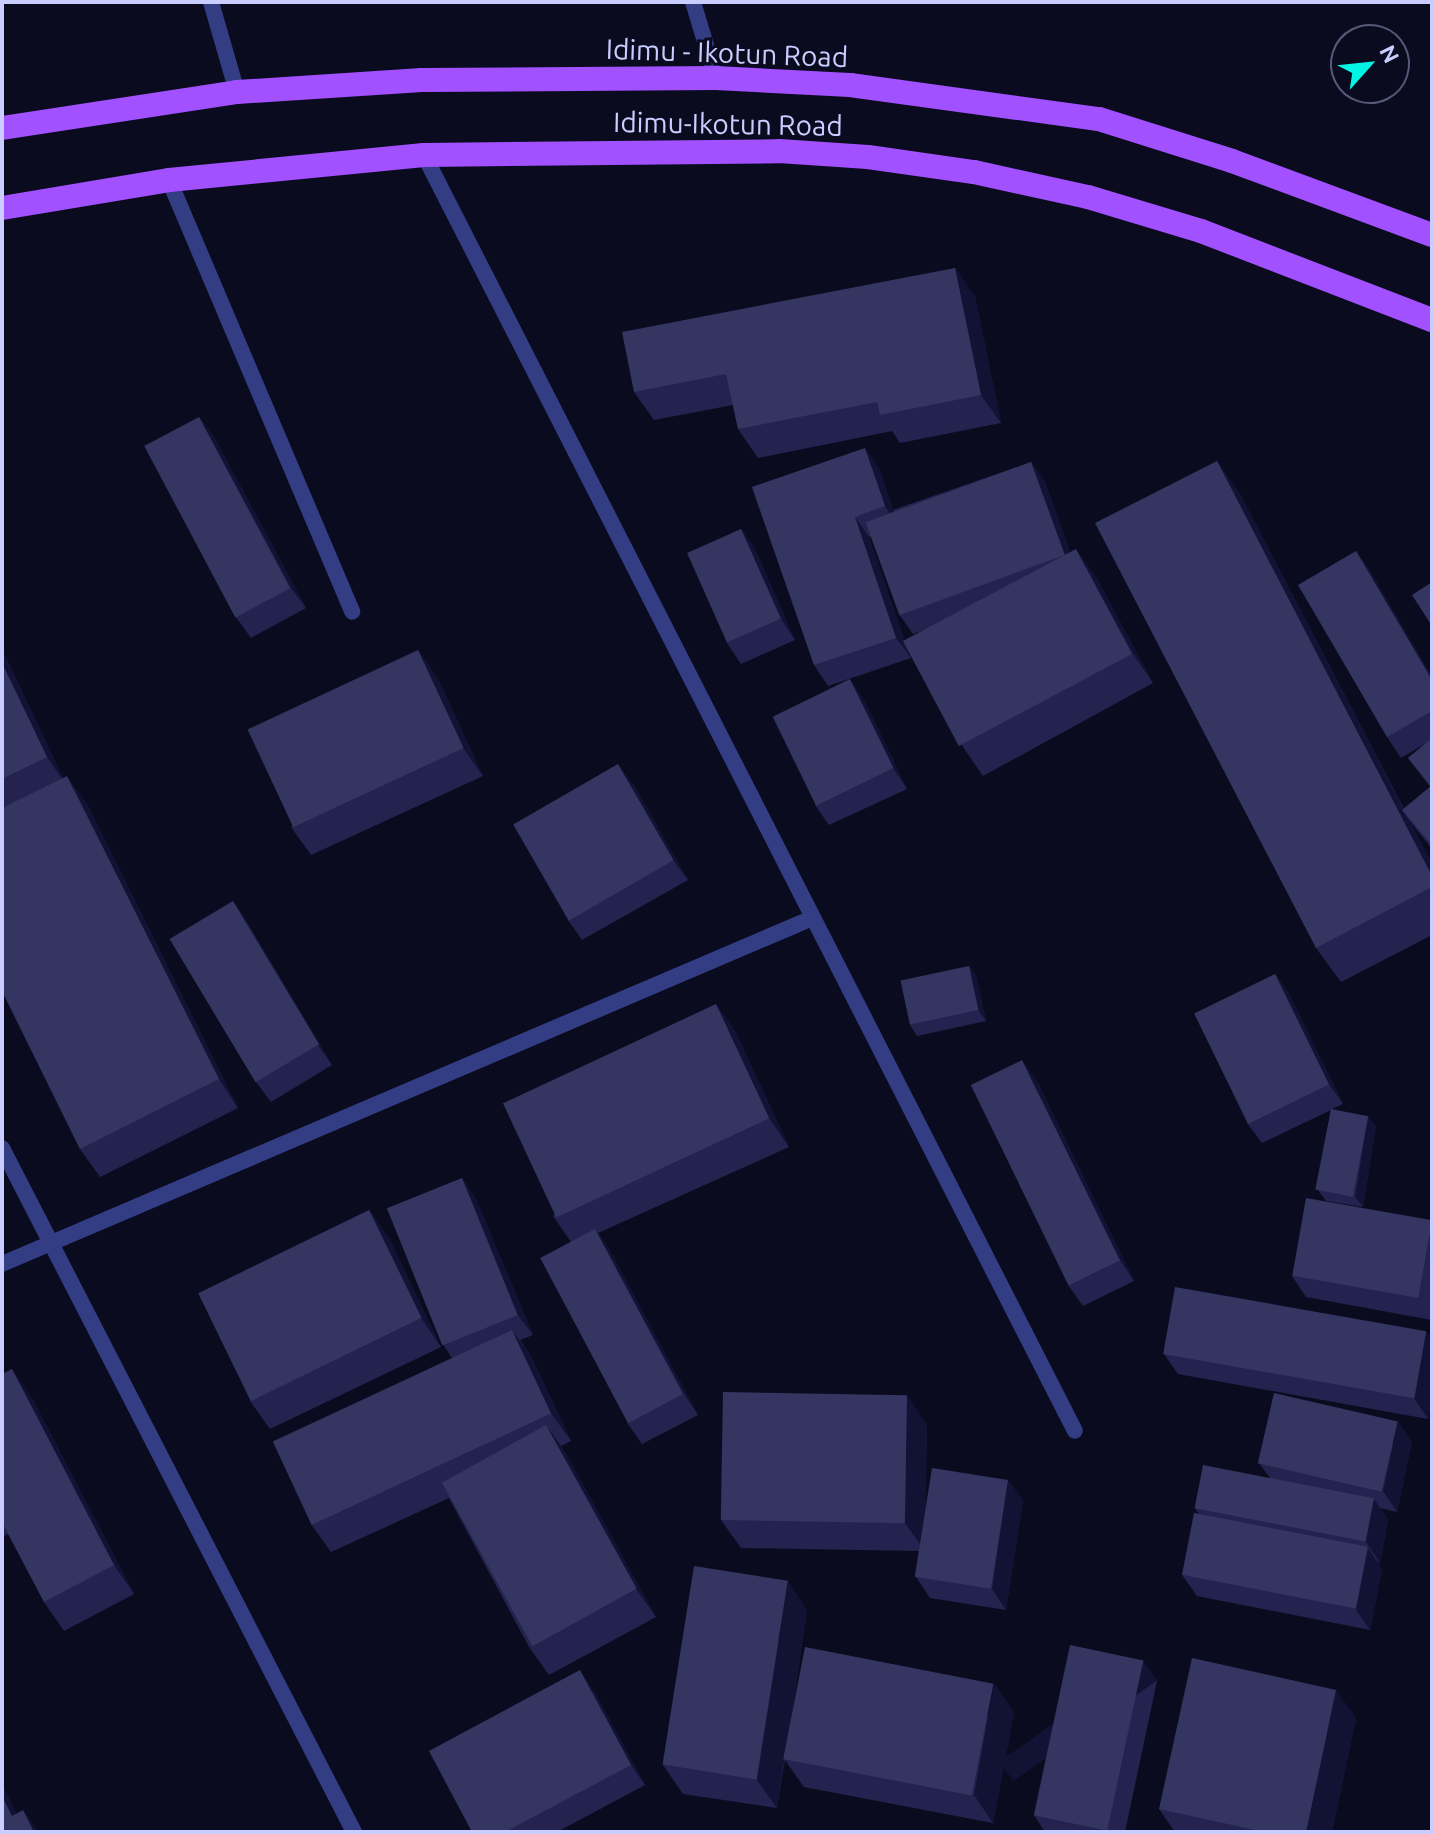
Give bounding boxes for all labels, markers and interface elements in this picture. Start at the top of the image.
north arrow [1330,24,1410,104]
street label: Idimu - Ikotun Road [605,32,849,74]
text: N [1375,41,1405,67]
street label: Idimu-Ikotun Road [613,105,843,143]

